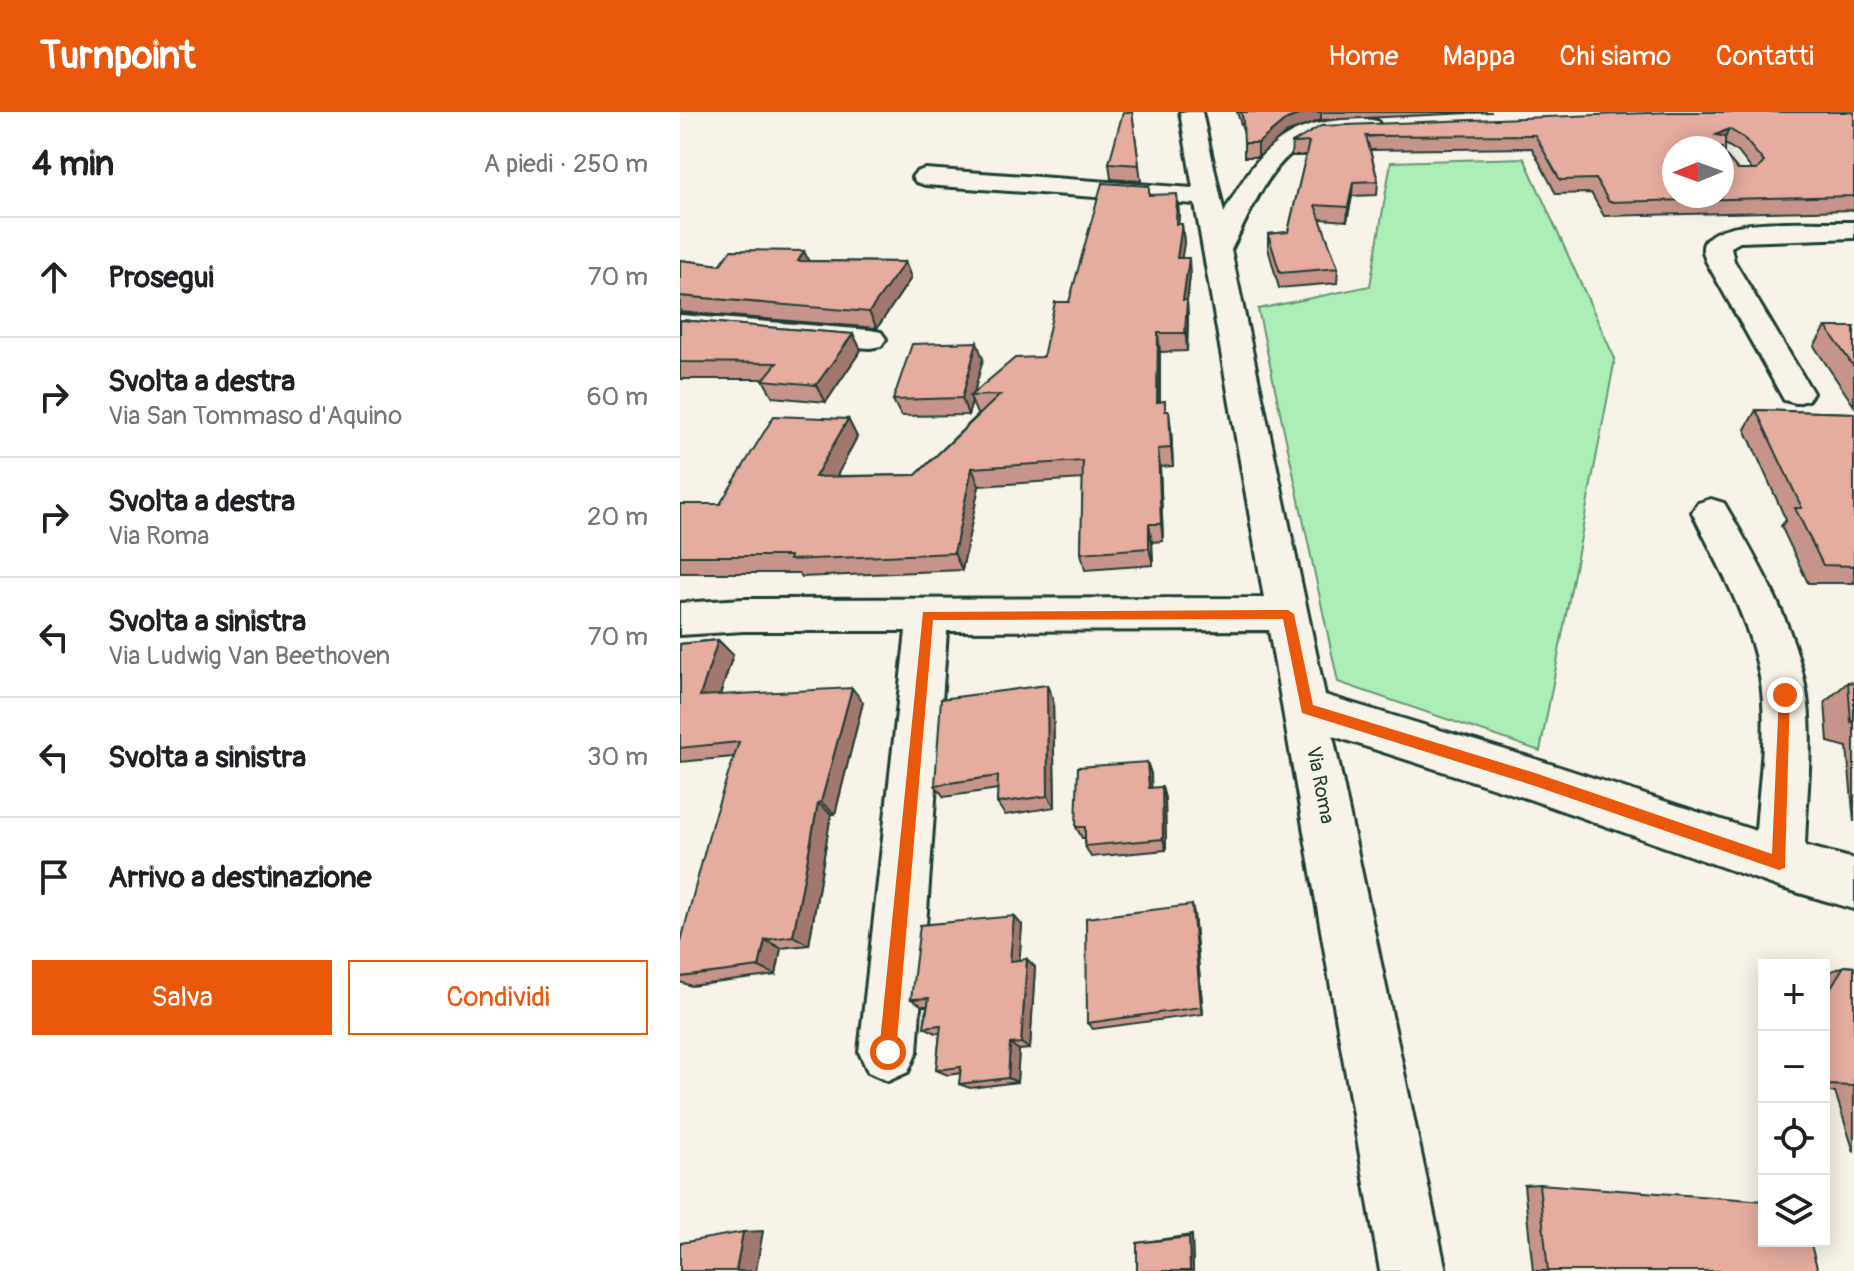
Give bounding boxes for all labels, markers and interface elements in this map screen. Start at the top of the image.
text: Turnpoint [40,32,195,80]
text: Home [1328,39,1399,74]
text: Mappa [1443,39,1515,74]
text: Chi siamo [1559,39,1671,74]
text: Contatti [1715,39,1814,74]
north arrow [1662,136,1734,208]
text: 4 min [32,143,114,186]
text: A piedi · 250 m [484,148,648,180]
icon: ahead [32,255,76,299]
text: Prosegui [108,259,214,296]
text: 70 m [588,261,648,293]
text: Svolta a destra [108,363,295,400]
icon: right [32,375,76,419]
text: 60 m [586,381,648,413]
text: Via San Tommaso d'Aquino [108,400,402,432]
text: Svolta a destra [108,483,295,520]
icon: right [32,495,76,539]
text: 20 m [587,501,648,533]
text: Via Roma [108,520,209,552]
text: Svolta a sinistra [108,603,306,640]
icon: left [32,615,76,659]
text: 70 m [588,621,648,653]
text: Via Ludwig Van Beethoven [108,640,390,672]
route end [1767,677,1803,713]
icon: left [32,735,76,779]
text: Svolta a sinistra [108,739,306,776]
text: 30 m [587,741,648,773]
street label: Via Roma [1301,744,1340,826]
icon: arrive [32,855,76,899]
text: Arrivo a destinazione [108,859,372,896]
map controls [1758,959,1830,1247]
button: + [1758,959,1830,1031]
button: Salva [32,960,332,1035]
button: Condividi [348,960,648,1035]
button: − [1758,1031,1830,1103]
route start [870,1034,906,1070]
button: locate [1758,1103,1830,1175]
button: layers [1758,1175,1830,1247]

